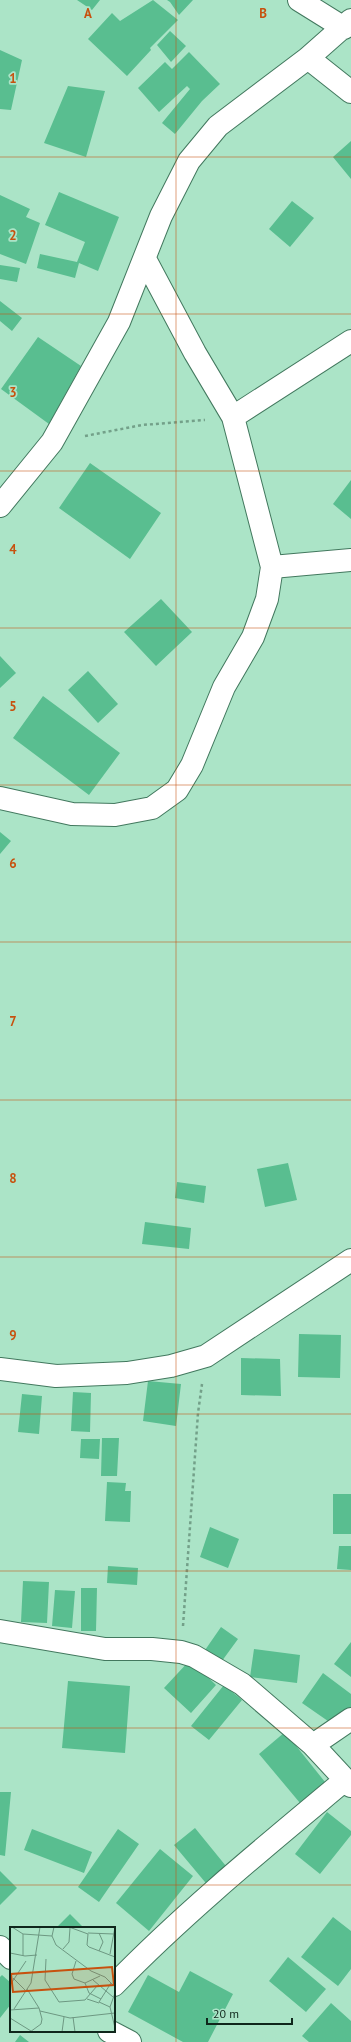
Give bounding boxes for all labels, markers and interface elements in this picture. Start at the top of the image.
text: A [84,5,92,22]
text: B [259,5,267,22]
text: 1 [9,70,17,87]
text: 2 [9,227,17,244]
text: 3 [9,384,17,401]
text: 4 [9,541,17,558]
text: 5 [9,698,17,715]
text: 6 [9,855,17,872]
text: 7 [9,1013,17,1030]
text: 8 [9,1170,17,1187]
text: 9 [9,1327,17,1344]
inset map [10,1927,115,2032]
scale bar [207,2000,292,2026]
text: 20 m [213,2006,239,2021]

